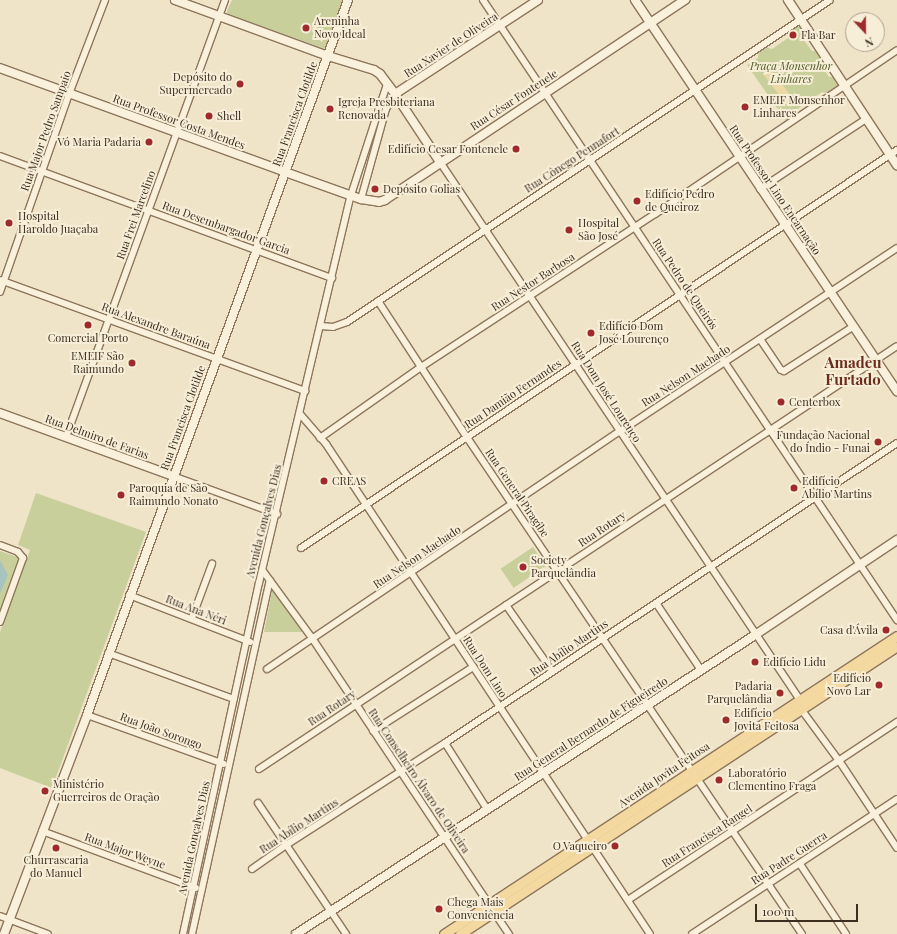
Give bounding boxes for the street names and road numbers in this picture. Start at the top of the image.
street label: Rua Xavier de Oliveira [401,10,501,80]
street label: Rua Francisca Clotilde [270,60,320,168]
street label: Rua César Fontenele [468,67,560,133]
street label: Rua Major Pedro Sampaio [18,69,74,193]
street label: Rua Professor Costa Mendes [111,92,247,152]
street label: Rua Professor Lino Encarnação [726,122,824,258]
street label: Rua Cônego Pennafort [522,124,622,196]
street label: Rua Frei Marcelino [114,169,158,261]
street label: Rua Desembargador Garcia [160,199,292,257]
street label: Rua Pedro de Queirós [650,236,720,332]
street label: Rua Nestor Barbosa [489,250,577,314]
street label: Rua Alexandre Baraúna [100,300,212,352]
street label: Rua Dom José Lourenço [568,339,644,445]
street label: Rua Nelson Machado [639,342,733,410]
street label: Rua Damião Fernandes [462,357,564,431]
street label: Rua Francisca Clotilde [158,364,208,472]
street label: Rua Delmiro de Farias [43,412,151,462]
street label: Rua General Piragibe [482,446,552,540]
street label: Avenida Gonçalves Dias [243,463,285,579]
street label: Rua Rotary [576,508,628,550]
street label: Rua Nelson Machado [371,523,463,591]
street label: Rua Ana Néri [163,592,229,628]
street label: Rua Abílio Martins [527,617,611,679]
street label: Rua Dom Lino [460,634,510,700]
street label: Rua General Bernardo de Figueiredo [512,674,670,784]
street label: Rua Rotary [306,687,358,729]
street label: Rua Conselheiro Álvaro de Oliveira [365,706,473,856]
street label: Rua João Sorongo [118,710,204,752]
street label: Avenida Jovita Feitosa [616,740,712,810]
street label: Avenida Gonçalves Dias [175,780,213,896]
street label: Rua Abílio Martins [257,795,341,857]
street label: Rua Francisca Rangel [659,802,755,870]
street label: Rua Padre Guerra [749,829,829,887]
street label: Rua Major Weyne [82,830,168,872]

